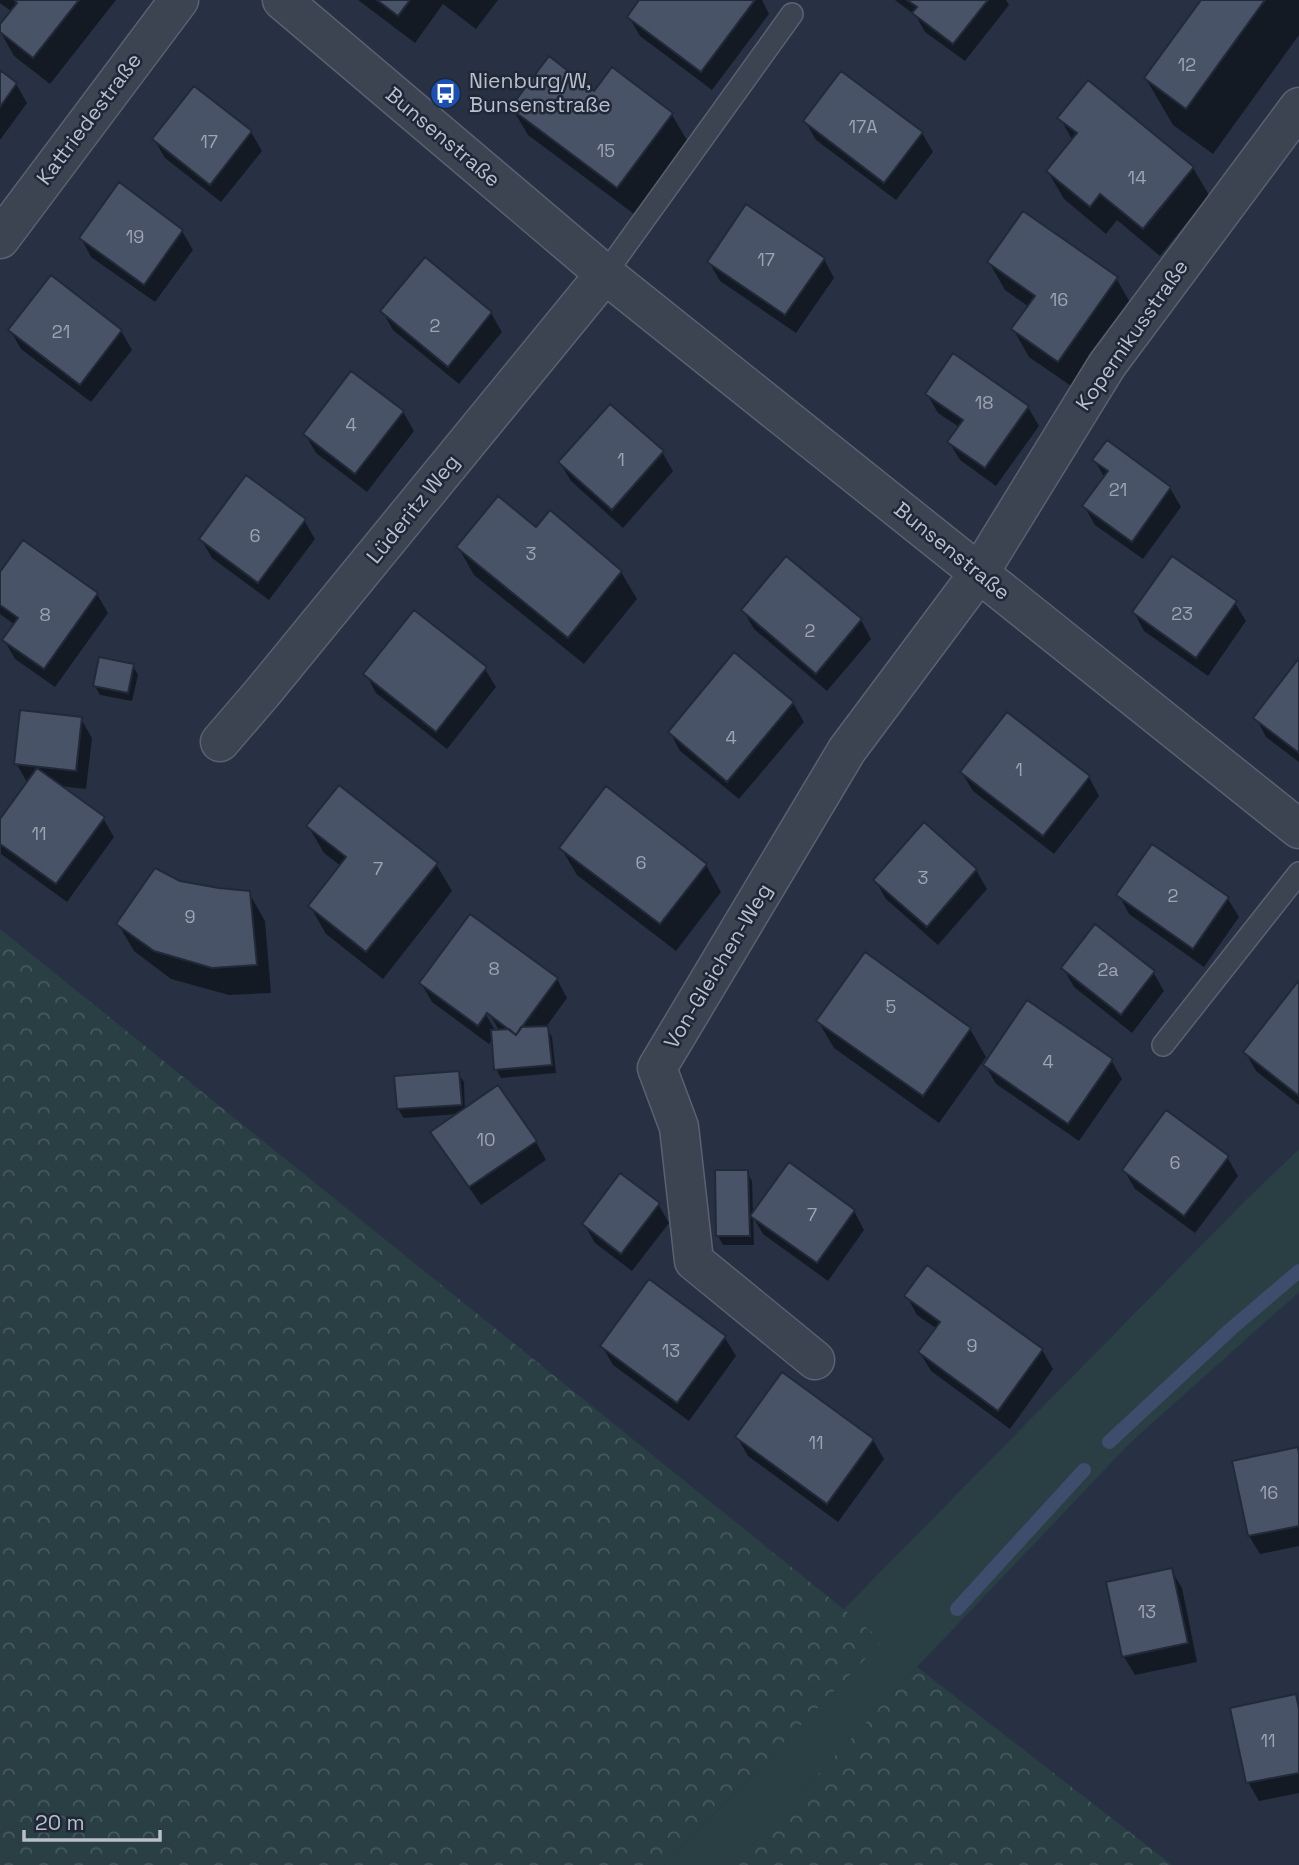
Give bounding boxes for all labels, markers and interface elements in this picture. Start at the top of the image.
street label: Kattriedestraße [30,47,147,190]
house number: 12 [1178,53,1196,76]
place label: Nienburg/W, Bunsenstraße [469,67,611,118]
bus stop icon: Nienburg/W, Bunsenstraße [429,76,463,110]
street label: Bunsenstraße [380,81,506,193]
house number: 17A [848,115,878,138]
house number: 17 [200,130,218,153]
house number: 15 [597,139,615,162]
house number: 14 [1128,166,1146,189]
house number: 19 [126,225,144,248]
house number: 17 [757,248,775,271]
street label: Kopernikusstraße [1069,254,1194,415]
house number: 16 [1050,288,1068,311]
house number: 2 [430,314,440,337]
house number: 21 [52,320,70,343]
house number: 18 [975,391,993,414]
house number: 4 [345,413,357,436]
street label: Lüderitz Weg [360,448,465,569]
house number: 1 [617,448,625,471]
house number: 21 [1109,478,1127,501]
street label: Bunsenstraße [889,496,1016,606]
house number: 6 [249,524,261,547]
house number: 3 [526,542,536,565]
house number: 23 [1171,602,1193,625]
house number: 8 [39,603,51,626]
house number: 2 [805,619,815,642]
house number: 4 [725,726,737,749]
house number: 1 [1015,758,1023,781]
house number: 11 [31,822,47,845]
house number: 6 [635,851,647,874]
house number: 7 [373,857,383,880]
house number: 3 [918,866,928,889]
street label: Von-Gleichen-Weg [658,878,778,1053]
house number: 2 [1168,884,1178,907]
house number: 9 [184,905,196,928]
house number: 8 [488,957,500,980]
house number: 2a [1097,958,1119,981]
house number: 5 [886,995,896,1018]
house number: 4 [1042,1050,1054,1073]
house number: 10 [476,1128,496,1151]
house number: 6 [1169,1151,1181,1174]
house number: 7 [807,1203,817,1226]
house number: 9 [966,1334,978,1357]
house number: 13 [662,1339,680,1362]
house number: 11 [808,1431,824,1454]
house number: 16 [1260,1481,1278,1504]
house number: 13 [1138,1600,1156,1623]
house number: 11 [1260,1729,1276,1752]
scale bar [24,1798,161,1842]
text: 20 m [35,1809,85,1836]

